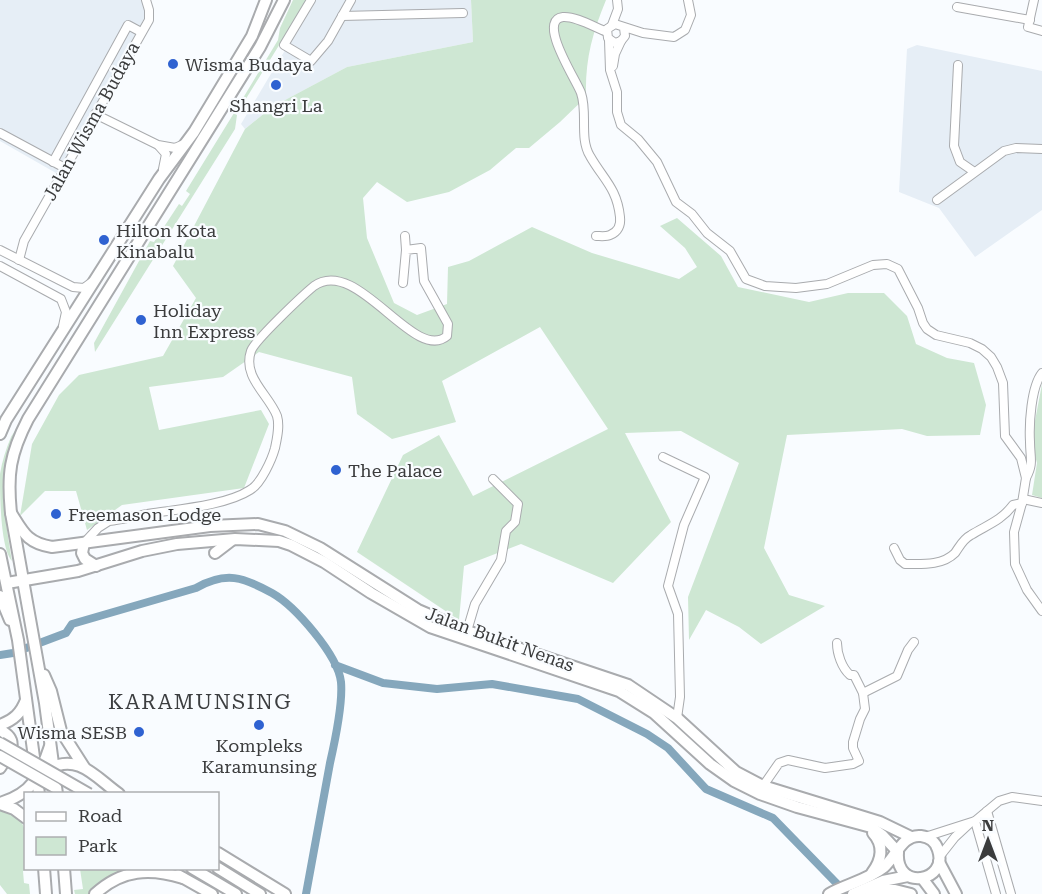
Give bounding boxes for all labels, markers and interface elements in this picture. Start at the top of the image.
street label: Jalan Wisma Budaya [39,38,144,204]
place label: Wisma Budaya [185,54,313,75]
marker: Wisma Budaya [166,57,180,71]
marker: Shangri La [269,78,283,92]
place label: Shangri La [229,95,323,116]
place label: Hilton Kota Kinabalu [116,220,216,262]
marker: Hilton Kota Kinabalu [97,233,111,247]
place label: Holiday Inn Express [153,300,255,342]
marker: Holiday Inn Express [134,313,148,327]
place label: The Palace [348,460,442,481]
marker: The Palace [329,463,343,477]
place label: Freemason Lodge [68,504,221,525]
marker: Freemason Lodge [49,507,63,521]
street label: Jalan Bukit Nenas [423,602,577,676]
district label: KARAMUNSING [108,690,292,714]
marker: Kompleks Karamunsing [252,718,266,732]
place label: Wisma SESB [18,722,127,743]
marker: Wisma SESB [132,725,146,739]
place label: Kompleks Karamunsing [202,735,317,777]
legend [24,792,219,870]
text: Road [78,805,123,826]
north arrow [958,810,1018,870]
text: N [982,816,994,835]
text: Park [78,835,118,856]

